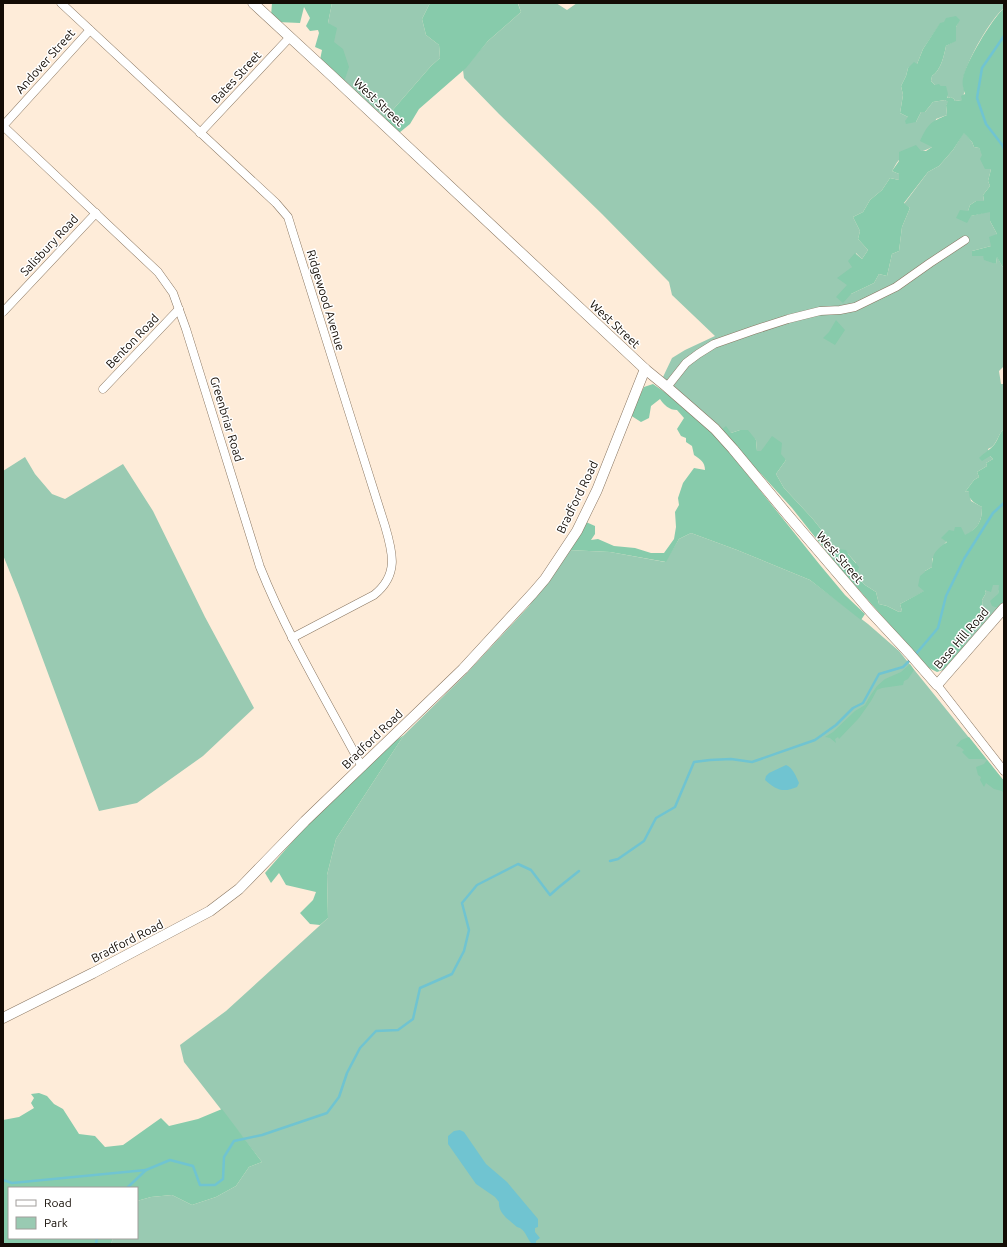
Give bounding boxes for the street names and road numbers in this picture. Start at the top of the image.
street label: Andover Street [13,26,77,96]
street label: Bates Street [209,48,264,106]
street label: West Street [351,76,407,129]
street label: Salisbury Road [17,212,81,278]
street label: Ridgewood Avenue [305,248,347,352]
street label: West Street [587,298,643,351]
street label: Benton Road [103,311,161,371]
street label: Greenbriar Road [208,375,246,463]
street label: Bradford Road [554,459,600,535]
street label: West Street [814,529,866,586]
street label: Base Hill Road [931,605,991,671]
street label: Bradford Road [339,707,405,771]
street label: Bradford Road [89,917,165,965]

